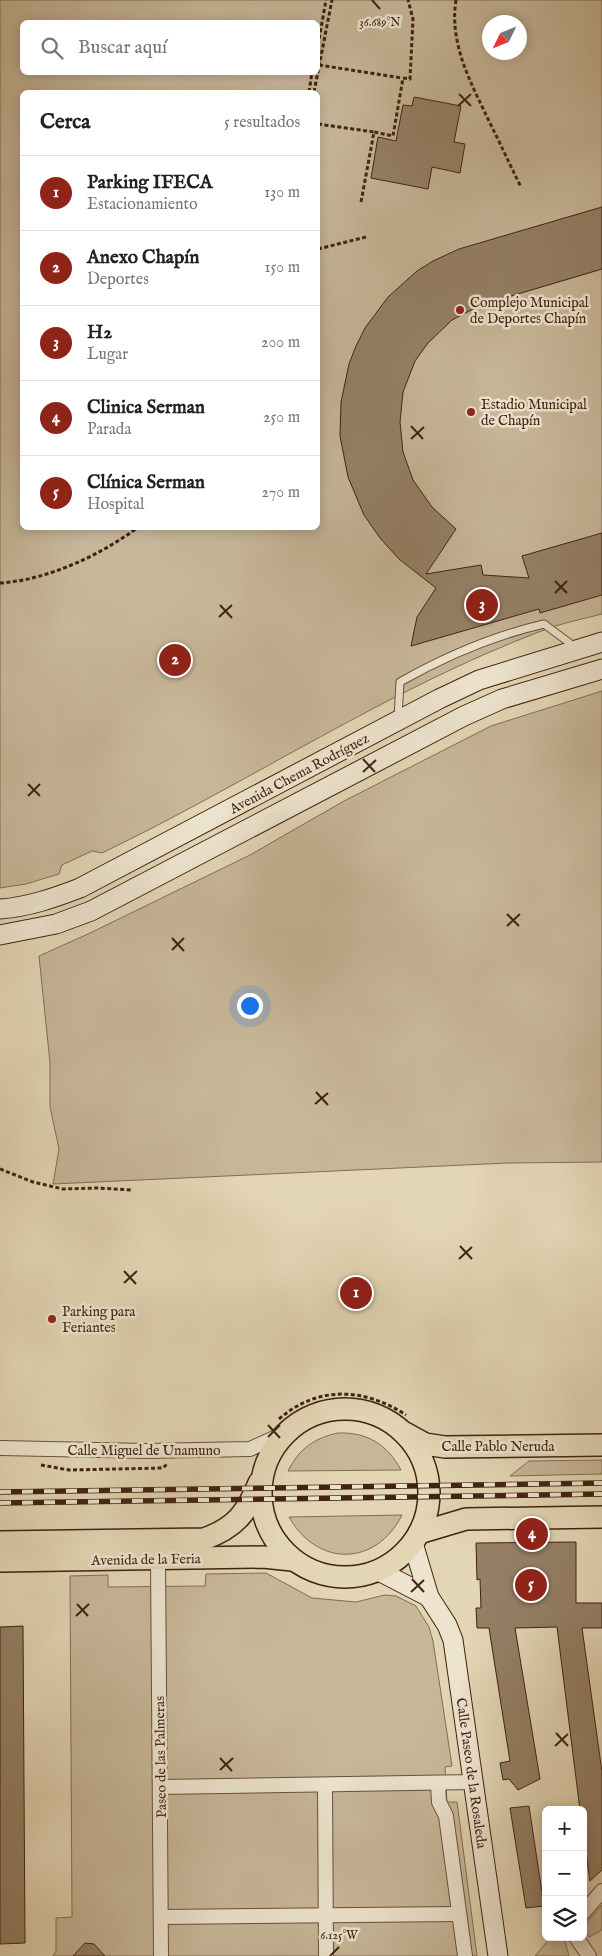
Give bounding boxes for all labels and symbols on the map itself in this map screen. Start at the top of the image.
text: 36.689°N [359,15,401,30]
north arrow [482,15,527,60]
place label: Complejo Municipal de Deportes Chapín [470,294,589,328]
marker: Complejo Municipal de Deportes Chapín [454,304,466,316]
place label: Estadio Municipal de Chapín [481,396,587,430]
marker: Estadio Municipal de Chapín [465,406,477,418]
pin: 3 [466,586,498,624]
pin: 2 [159,641,191,679]
street label: Avenida Chema Rodríguez [226,729,373,819]
your location [237,993,263,1019]
pin: 1 [340,1274,372,1312]
place label: Parking para Feriantes [62,1303,136,1337]
marker: Parking para Feriantes [46,1313,58,1325]
street label: Calle Pablo Neruda [441,1438,555,1456]
street label: Calle Miguel de Unamuno [67,1442,221,1460]
pin: 4 [516,1515,548,1553]
street label: Avenida de la Feria [90,1550,202,1570]
pin: 5 [515,1566,547,1604]
street label: Paseo de las Palmeras [151,1696,171,1818]
street label: Calle Paseo de la Rosaleda [452,1697,491,1851]
text: 6.125°W [320,1928,358,1943]

